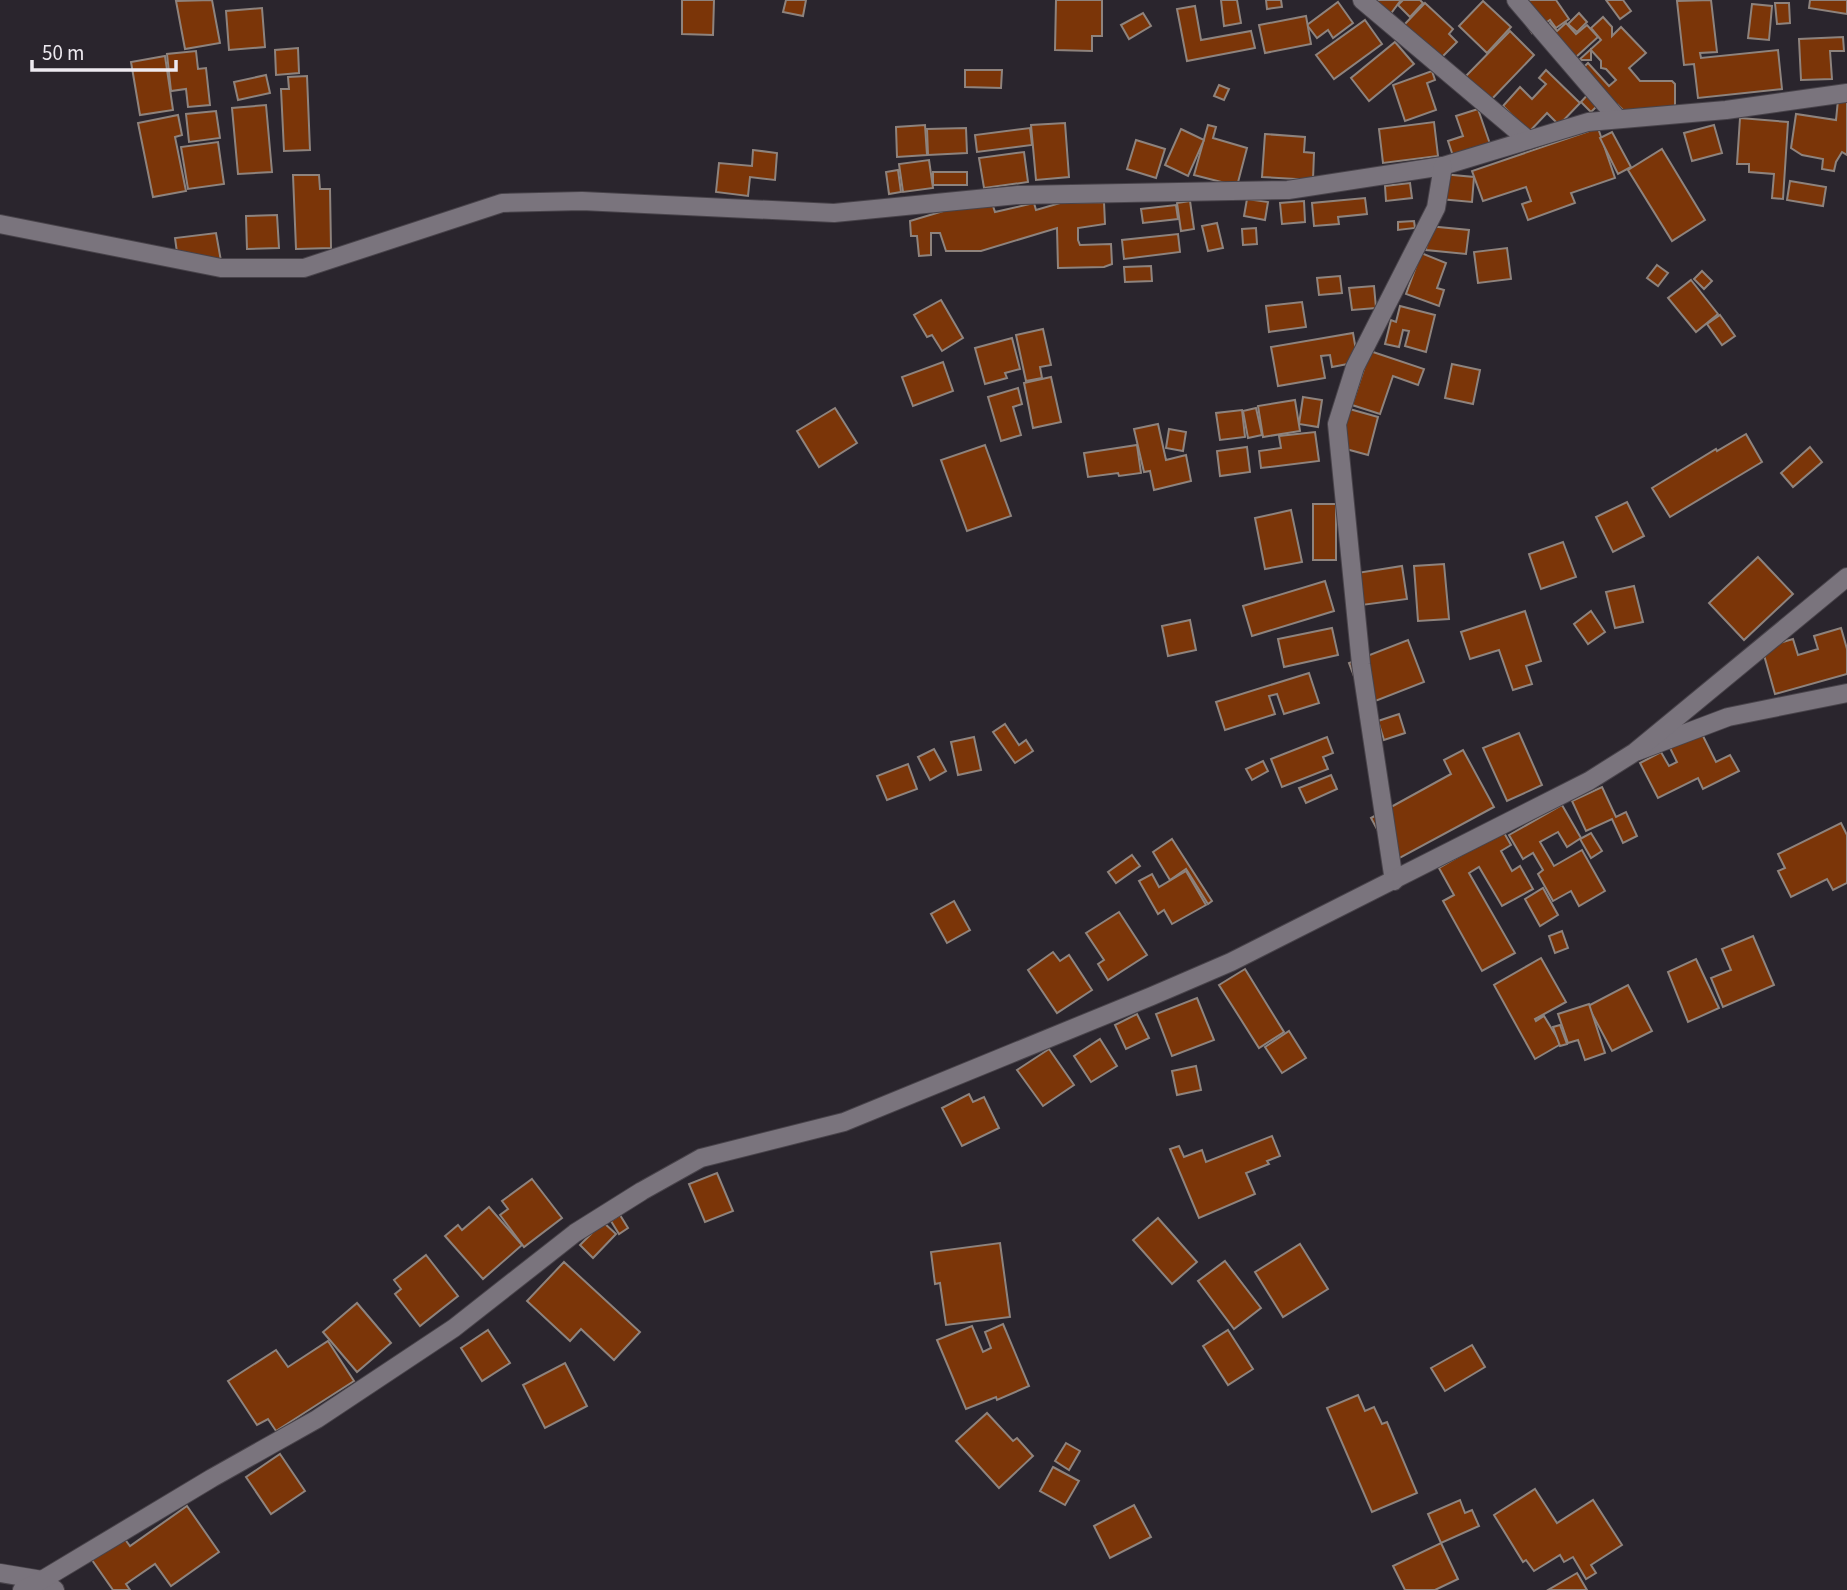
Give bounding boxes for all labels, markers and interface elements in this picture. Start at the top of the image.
scale bar [32,28,175,72]
text: 50 m [42,38,84,68]

